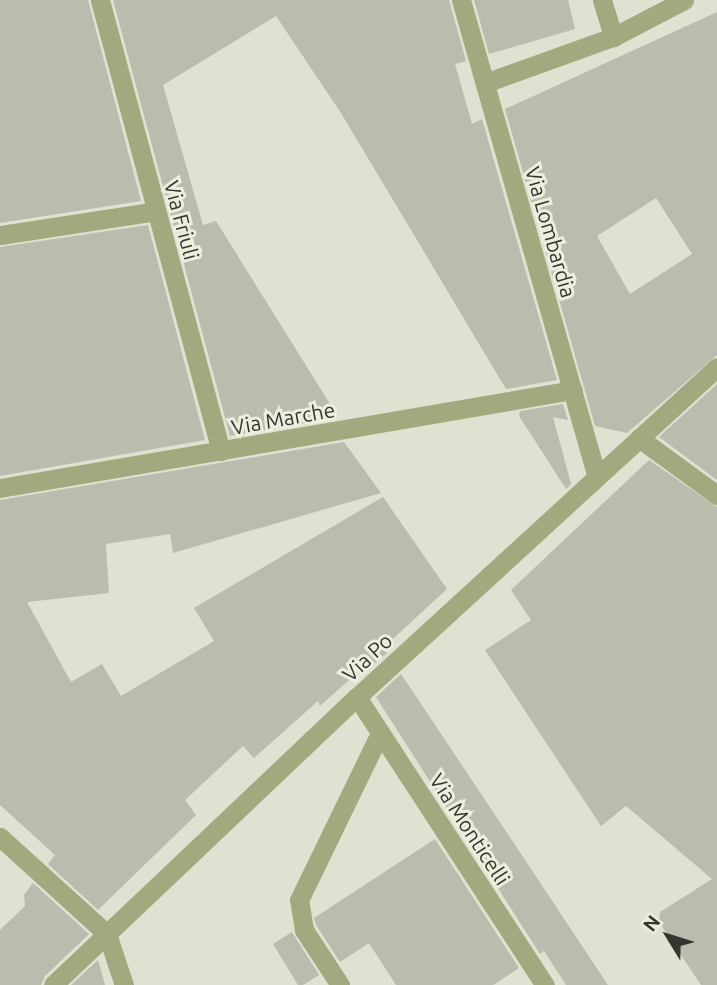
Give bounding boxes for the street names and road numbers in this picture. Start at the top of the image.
street label: Via Lombardia [520,164,582,300]
street label: Via Friuli [159,178,205,262]
street label: Via Marche [229,396,337,440]
street label: Via Po [337,628,397,686]
street label: Via Monticelli [425,768,515,890]

